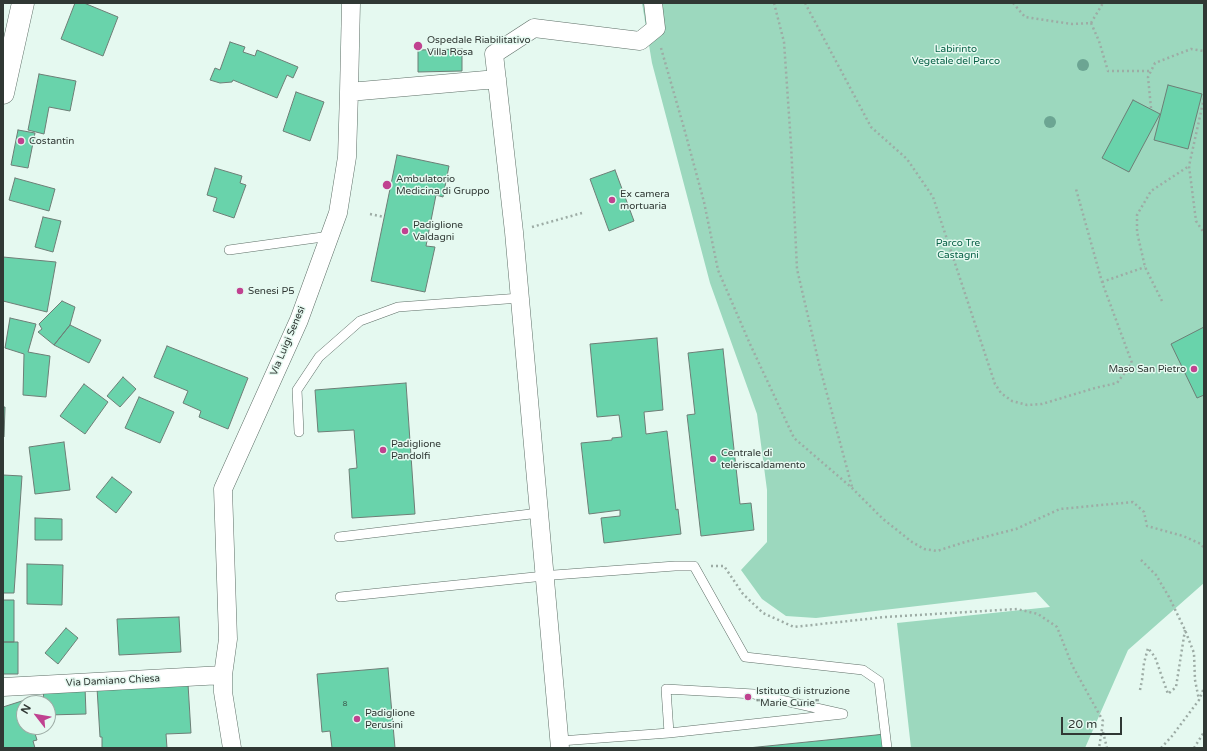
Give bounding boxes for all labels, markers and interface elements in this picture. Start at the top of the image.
place label: Ospedale Riabilitativo Villa Rosa [427,34,530,58]
marker: Ospedale Riabilitativo Villa Rosa [412,40,424,52]
park label: Labirinto Vegetale del Parco [912,43,1000,66]
place label: Costantin [29,135,74,147]
marker: Costantin [16,136,26,146]
place label: Ambulatorio Medicina di Gruppo [396,173,490,196]
marker: Ambulatorio Medicina di Gruppo [381,179,393,191]
place label: Ex camera mortuaria [620,188,670,212]
marker: Ex camera mortuaria [607,195,617,205]
place label: Padiglione Valdagni [413,219,463,242]
marker: Padiglione Valdagni [400,226,410,236]
park label: Parco Tre Castagni [936,237,980,260]
place label: Senesi P5 [248,285,294,297]
marker: Senesi P5 [235,286,245,296]
street label: Via Luigi Senesi [268,305,308,377]
place label: Maso San Pietro [1108,363,1186,375]
marker: Maso San Pietro [1189,364,1199,374]
place label: Padiglione Pandolfi [391,438,441,462]
marker: Padiglione Pandolfi [378,445,388,455]
place label: Centrale di teleriscaldamento [721,447,806,470]
marker: Centrale di teleriscaldamento [708,454,718,464]
street label: Via Damiano Chiesa [66,673,160,689]
place label: Istituto di istruzione "Marie Curie" [756,685,850,708]
marker: Istituto di istruzione "Marie Curie" [743,692,753,702]
north arrow [16,695,56,735]
house number: 8 [342,699,348,709]
text: N [18,702,34,716]
place label: Padiglione Perusini [365,707,415,730]
scale bar [1063,709,1124,735]
marker: Padiglione Perusini [352,714,362,724]
text: 20 m [1068,717,1097,731]

